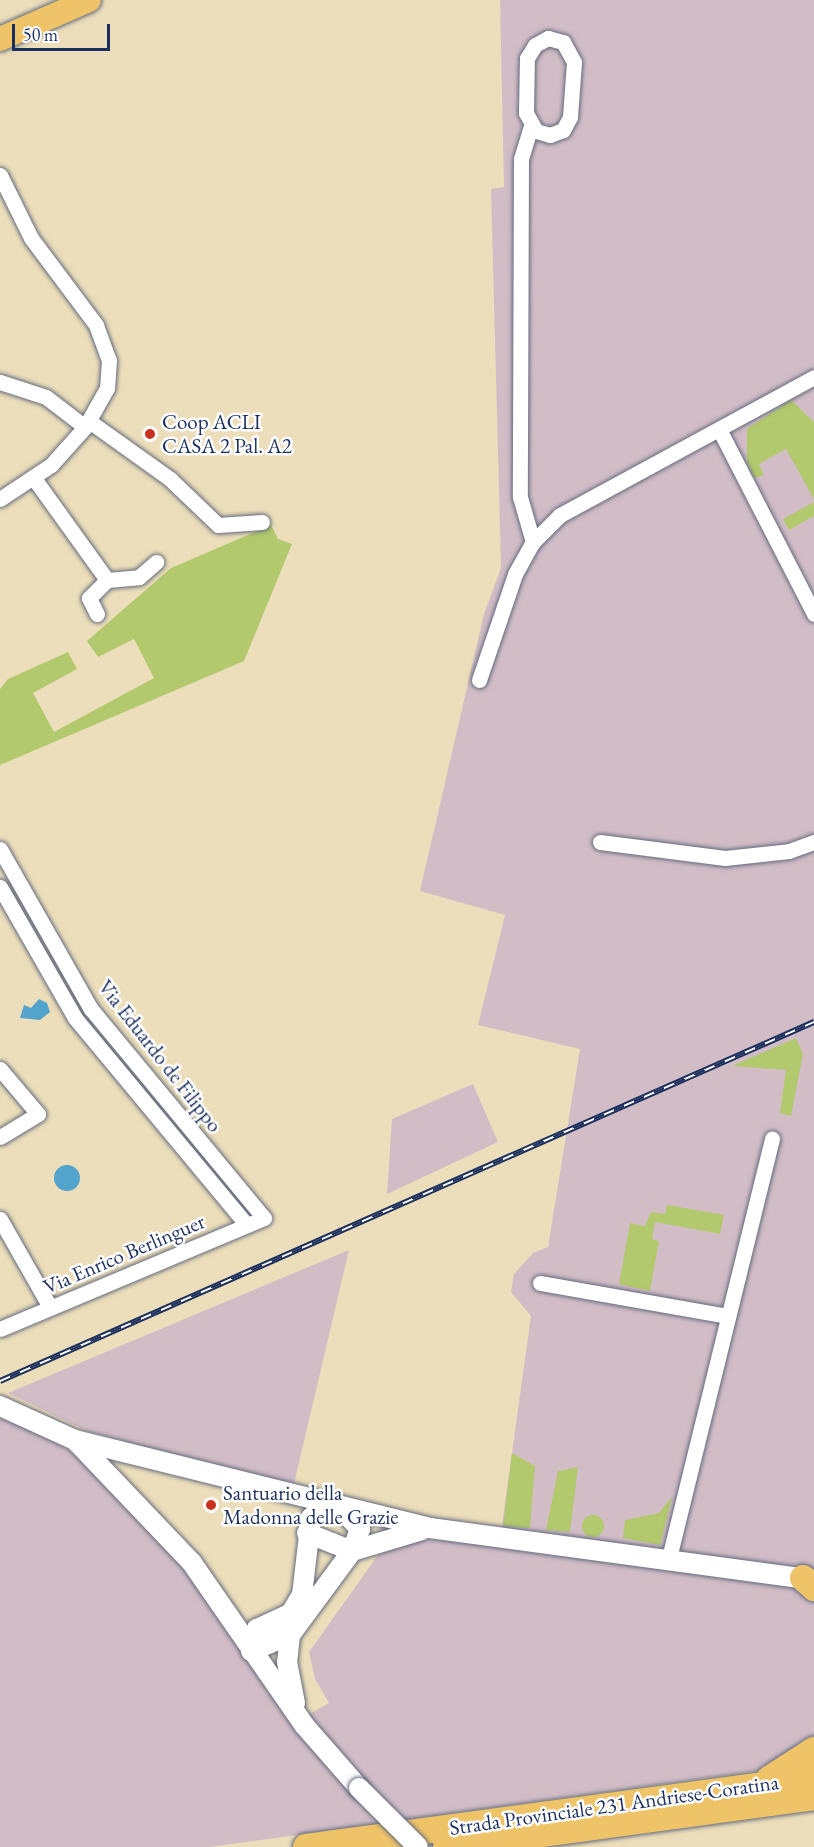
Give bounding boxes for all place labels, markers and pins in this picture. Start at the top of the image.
place label: Coop ACLI CASA 2 Pal. A2 [162,409,292,459]
marker: Coop ACLI CASA 2 Pal. A2 [143,427,157,441]
place label: Santuario della Madonna delle Grazie [223,1480,398,1530]
marker: Santuario della Madonna delle Grazie [204,1498,218,1512]

